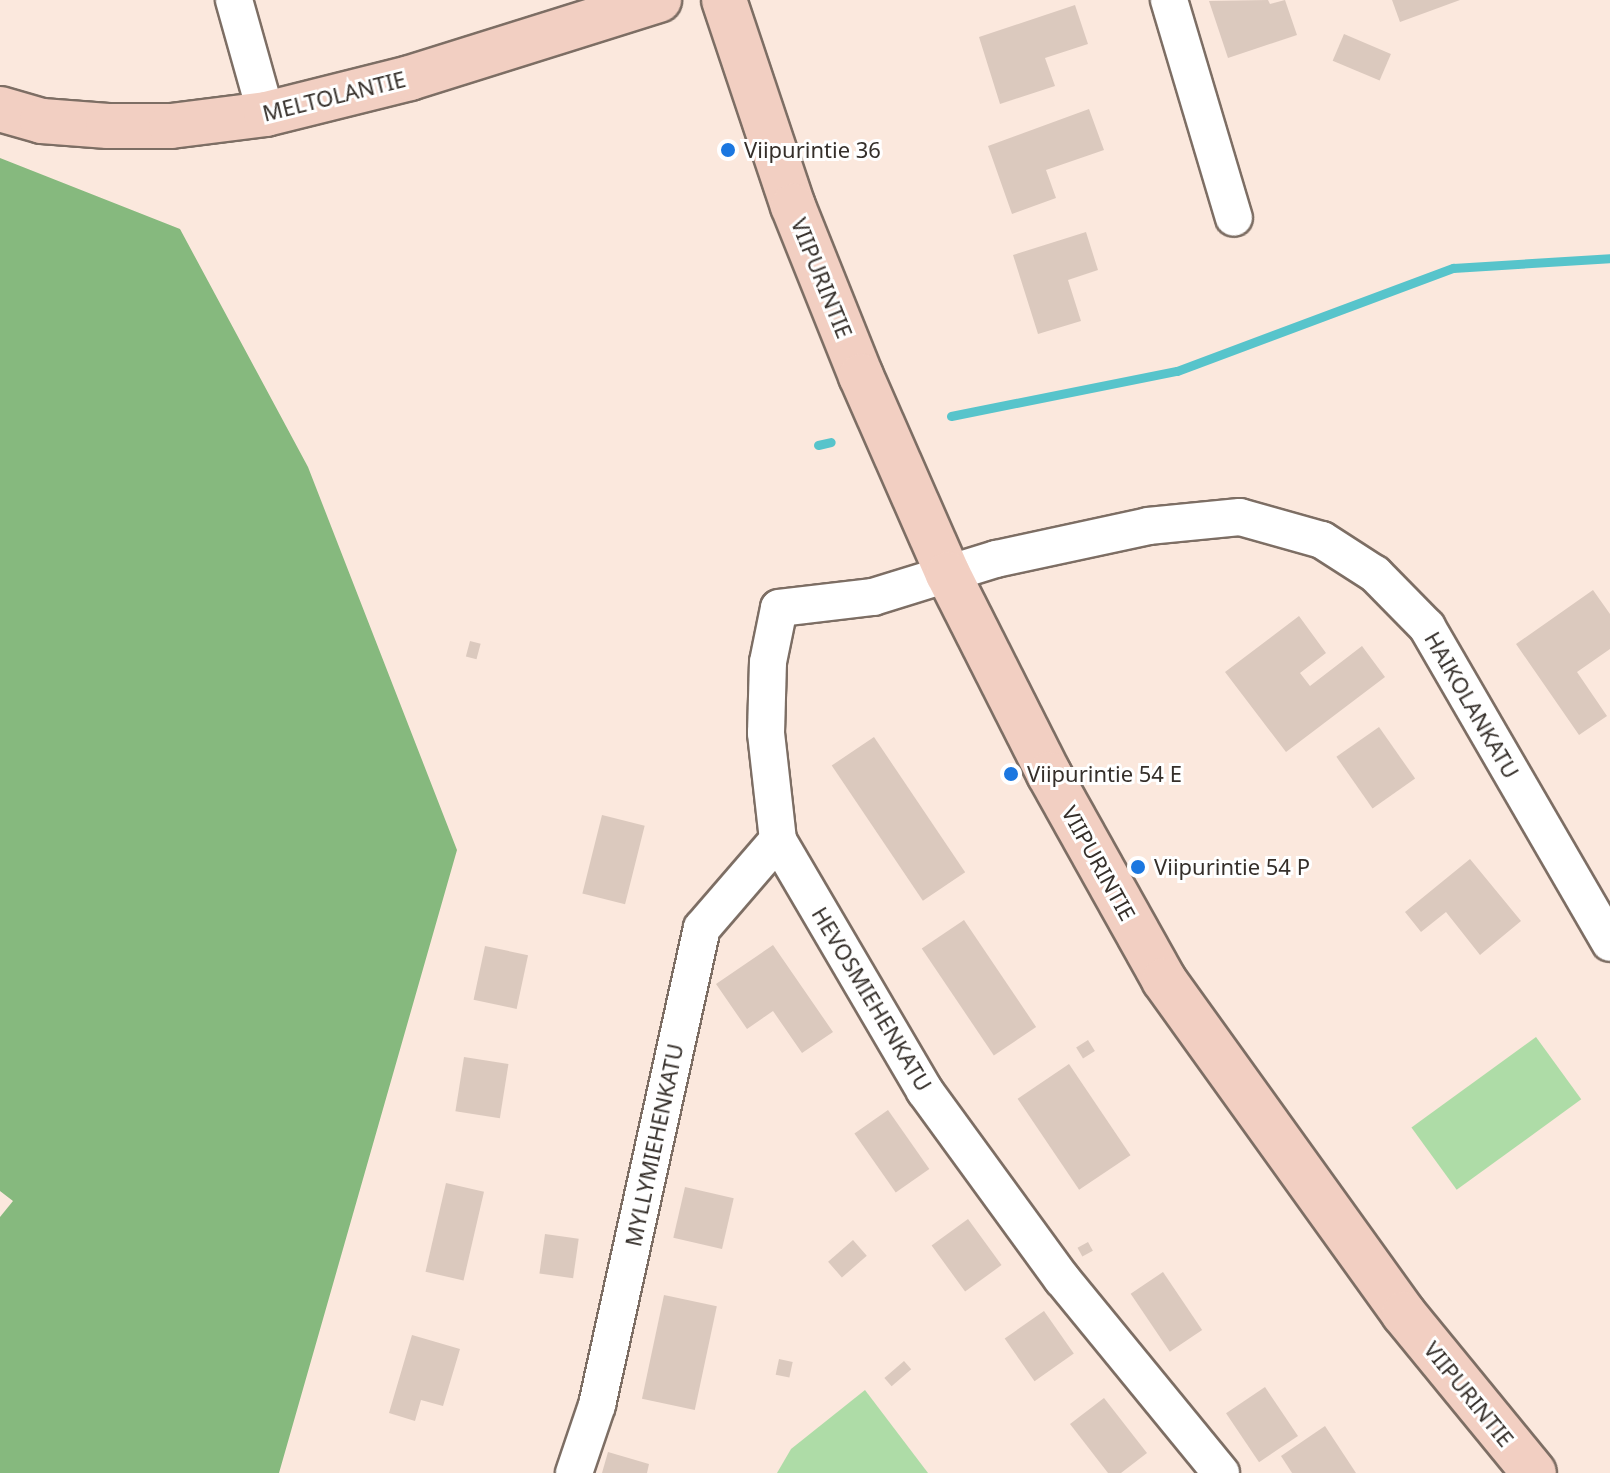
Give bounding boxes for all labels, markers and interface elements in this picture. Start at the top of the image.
street label: MELTOLANTIE [260,65,408,127]
place label: Viipurintie 36 [744,137,881,163]
marker: Viipurintie 36 [719,141,737,159]
street label: VIIPURINTIE [786,214,858,342]
street label: HAIKOLANKATU [1419,627,1525,783]
place label: Viipurintie 54 E [1027,761,1182,787]
marker: Viipurintie 54 E [1002,765,1020,783]
street label: VIIPURINTIE [1057,801,1141,925]
place label: Viipurintie 54 P [1154,854,1310,880]
marker: Viipurintie 54 P [1129,858,1147,876]
street label: HEVOSMIEHENKATU [807,902,937,1096]
street label: MYLLYMIEHENKATU [620,1041,688,1249]
street label: VIIPURINTIE [1419,1336,1519,1452]

